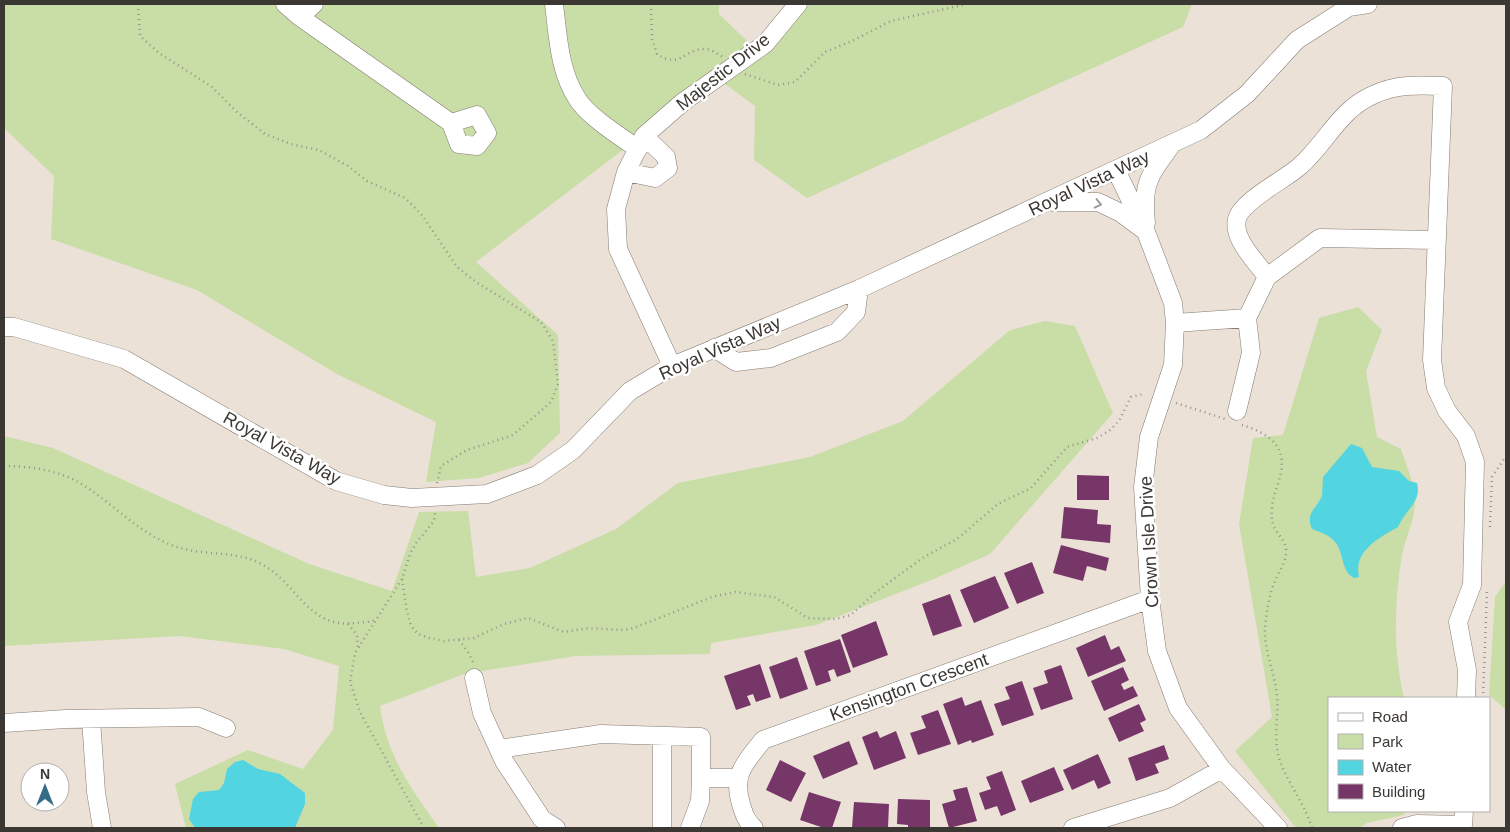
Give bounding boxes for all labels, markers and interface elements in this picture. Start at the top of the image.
street label: Majestic Drive [672,29,774,115]
street label: Royal Vista Way [1025,146,1153,220]
one-way arrow [1094,198,1102,209]
street label: Royal Vista Way [656,312,784,384]
street label: Royal Vista Way [220,407,344,489]
street label: Crown Isle Drive [1136,476,1162,608]
street label: Kensington Crescent [827,649,991,725]
legend [1328,697,1490,812]
text: Road [1372,708,1408,725]
text: Park [1372,733,1403,750]
text: Water [1372,758,1411,775]
north arrow [20,762,70,812]
text: N [40,766,50,782]
text: Building [1372,783,1425,800]

